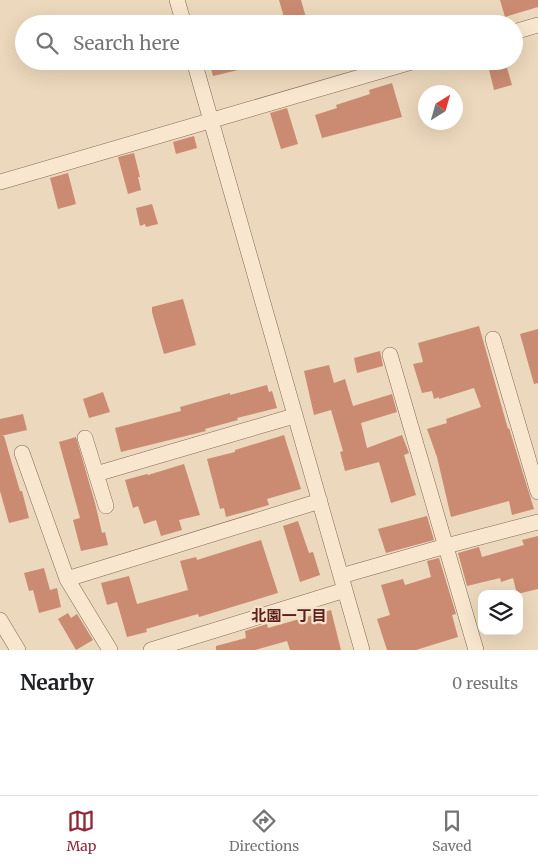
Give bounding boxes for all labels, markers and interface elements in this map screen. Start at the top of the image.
search box [15,15,523,70]
icon: search [33,29,61,57]
text: Search here [73,31,180,55]
north arrow [418,85,463,130]
map controls [478,590,523,635]
button: layers [478,590,523,635]
district label: 北園一丁目 [251,606,327,625]
text: Nearby [20,669,94,696]
text: 0 results [452,673,518,693]
tab: Map [66,807,96,855]
tab: Directions [229,807,299,855]
tab: Saved [432,807,472,855]

